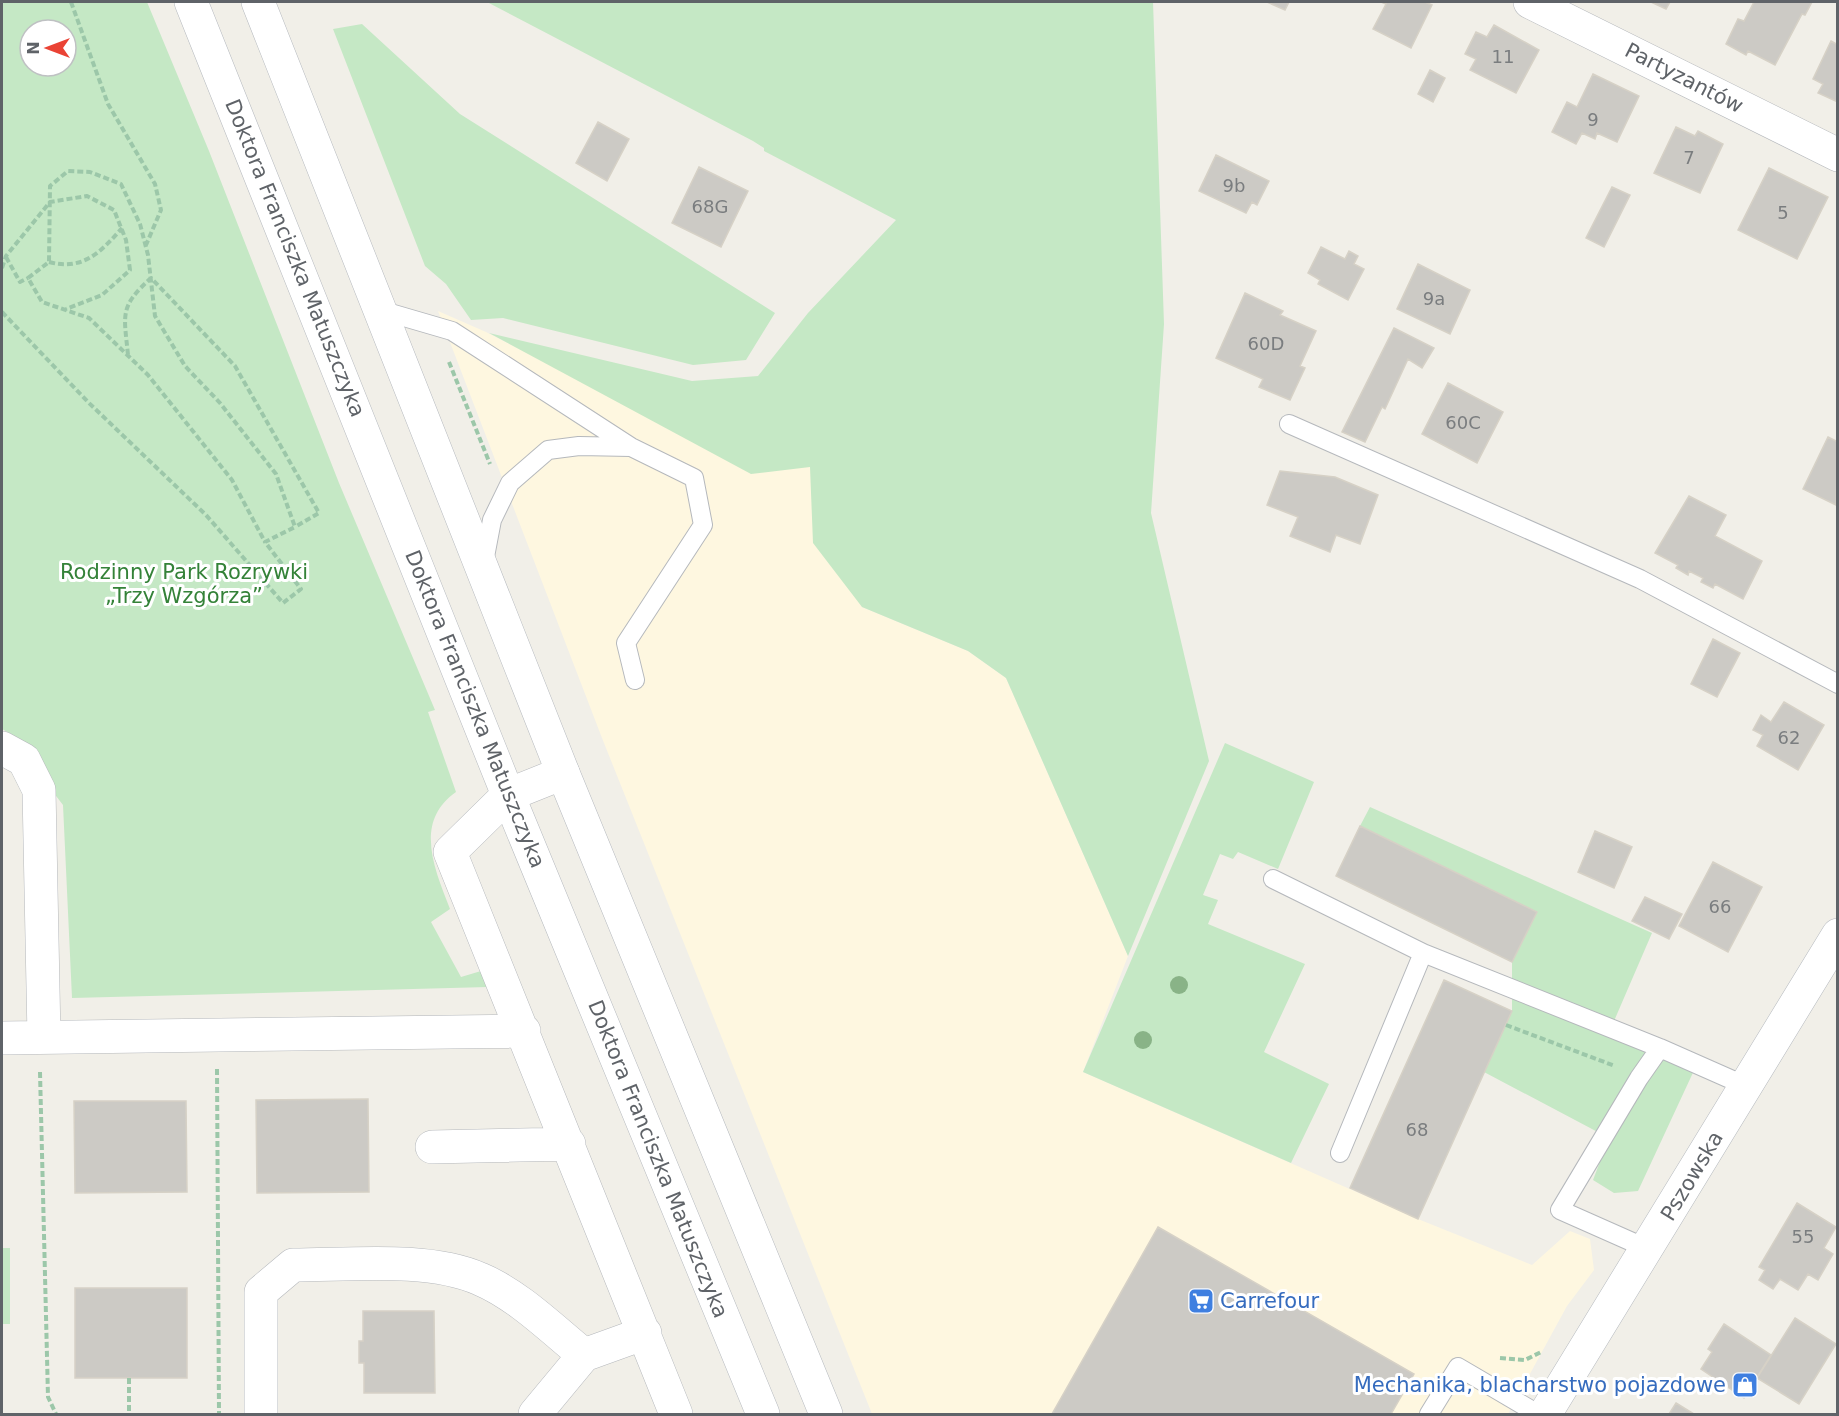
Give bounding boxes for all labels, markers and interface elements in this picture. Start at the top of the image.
north arrow [18,18,78,78]
street label: Partyzantów [1621,38,1747,118]
text: N [24,41,43,55]
house number: 11 [1492,46,1514,67]
street label: Doktora Franciszka Matuszczyka [220,96,370,420]
house number: 9 [1587,109,1599,130]
house number: 7 [1683,147,1695,168]
house number: 9b [1223,175,1245,196]
house number: 68G [692,196,728,217]
house number: 5 [1777,202,1789,223]
house number: 9a [1423,288,1445,309]
house number: 60D [1248,333,1284,354]
house number: 60C [1445,412,1481,433]
street label: Doktora Franciszka Matuszczyka [400,547,550,871]
park label: Rodzinny Park Rozrywki „Trzy Wzgórza” [60,560,308,608]
house number: 62 [1778,727,1800,748]
house number: 66 [1709,896,1731,917]
street label: Doktora Franciszka Matuszczyka [583,997,733,1321]
house number: 68 [1406,1119,1428,1140]
street label: Pszowska [1656,1127,1728,1225]
house number: 55 [1792,1226,1814,1247]
supermarket icon: Carrefour [1186,1286,1216,1316]
place label: Carrefour [1220,1289,1319,1313]
shop icon: Mechanika, blacharstwo pojazdowe [1730,1370,1760,1400]
place label: Mechanika, blacharstwo pojazdowe [1354,1373,1726,1397]

